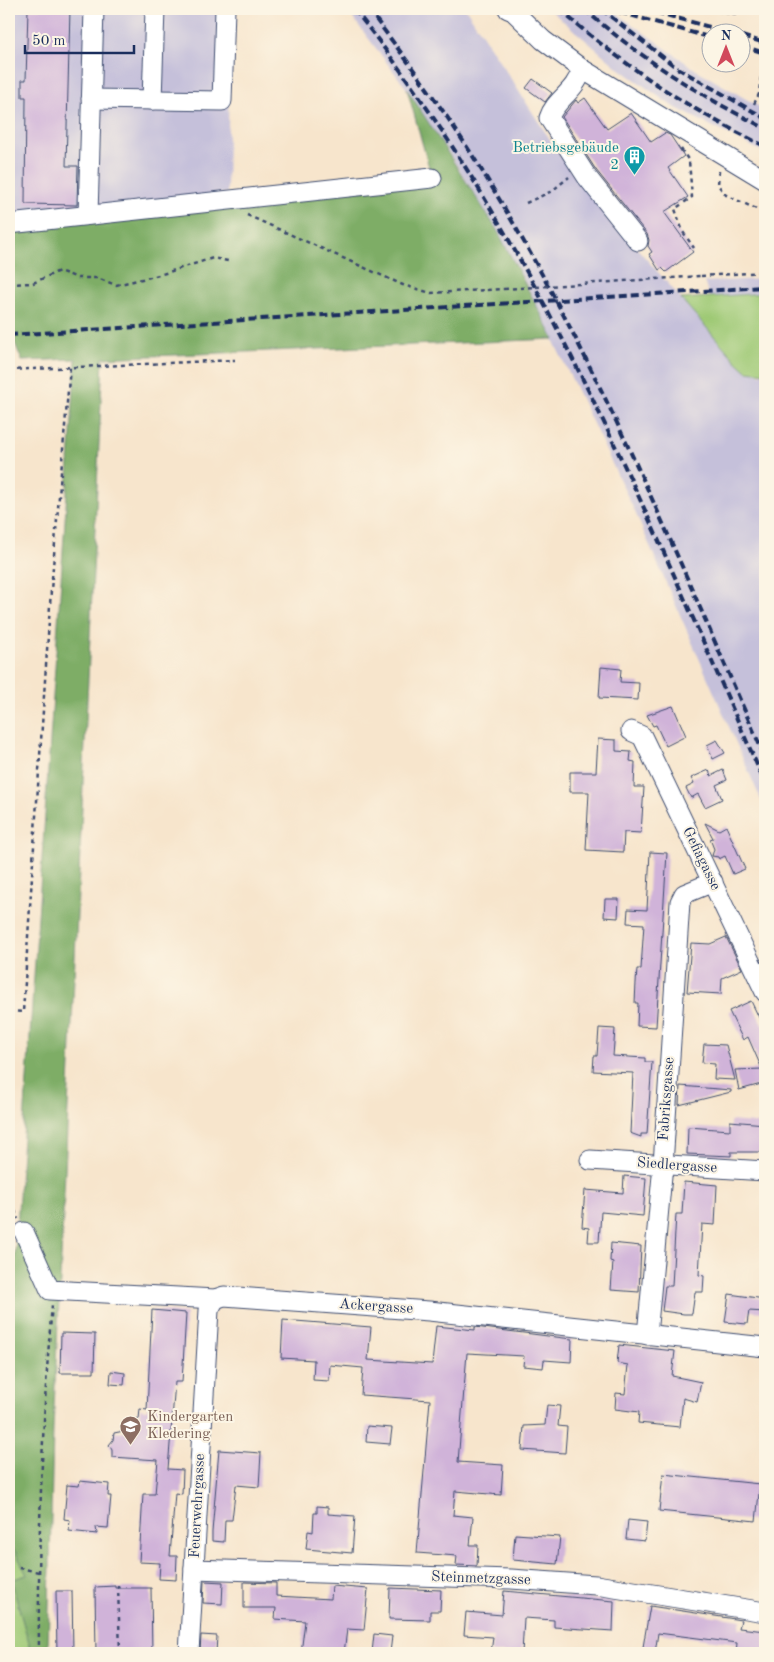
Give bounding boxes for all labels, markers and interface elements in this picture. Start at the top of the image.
scale bar [25,22,134,54]
north arrow [702,22,752,72]
text: N [721,29,732,43]
text: 50 m [32,34,66,49]
place label: Betriebsgebäude 2 [512,141,619,173]
building icon: Betriebsgebäude 2 [623,145,647,176]
street label: Gefiagasse [679,825,723,893]
street label: Fabriksgasse [657,1056,677,1142]
street label: Siedlergasse [636,1156,718,1176]
street label: Ackergasse [338,1297,414,1317]
place label: Kindergarten Kledering [147,1410,233,1442]
school or university icon: Kindergarten Kledering [119,1414,143,1445]
street label: Feuerwehrgasse [188,1453,208,1559]
street label: Steinmetzgasse [431,1570,531,1588]

